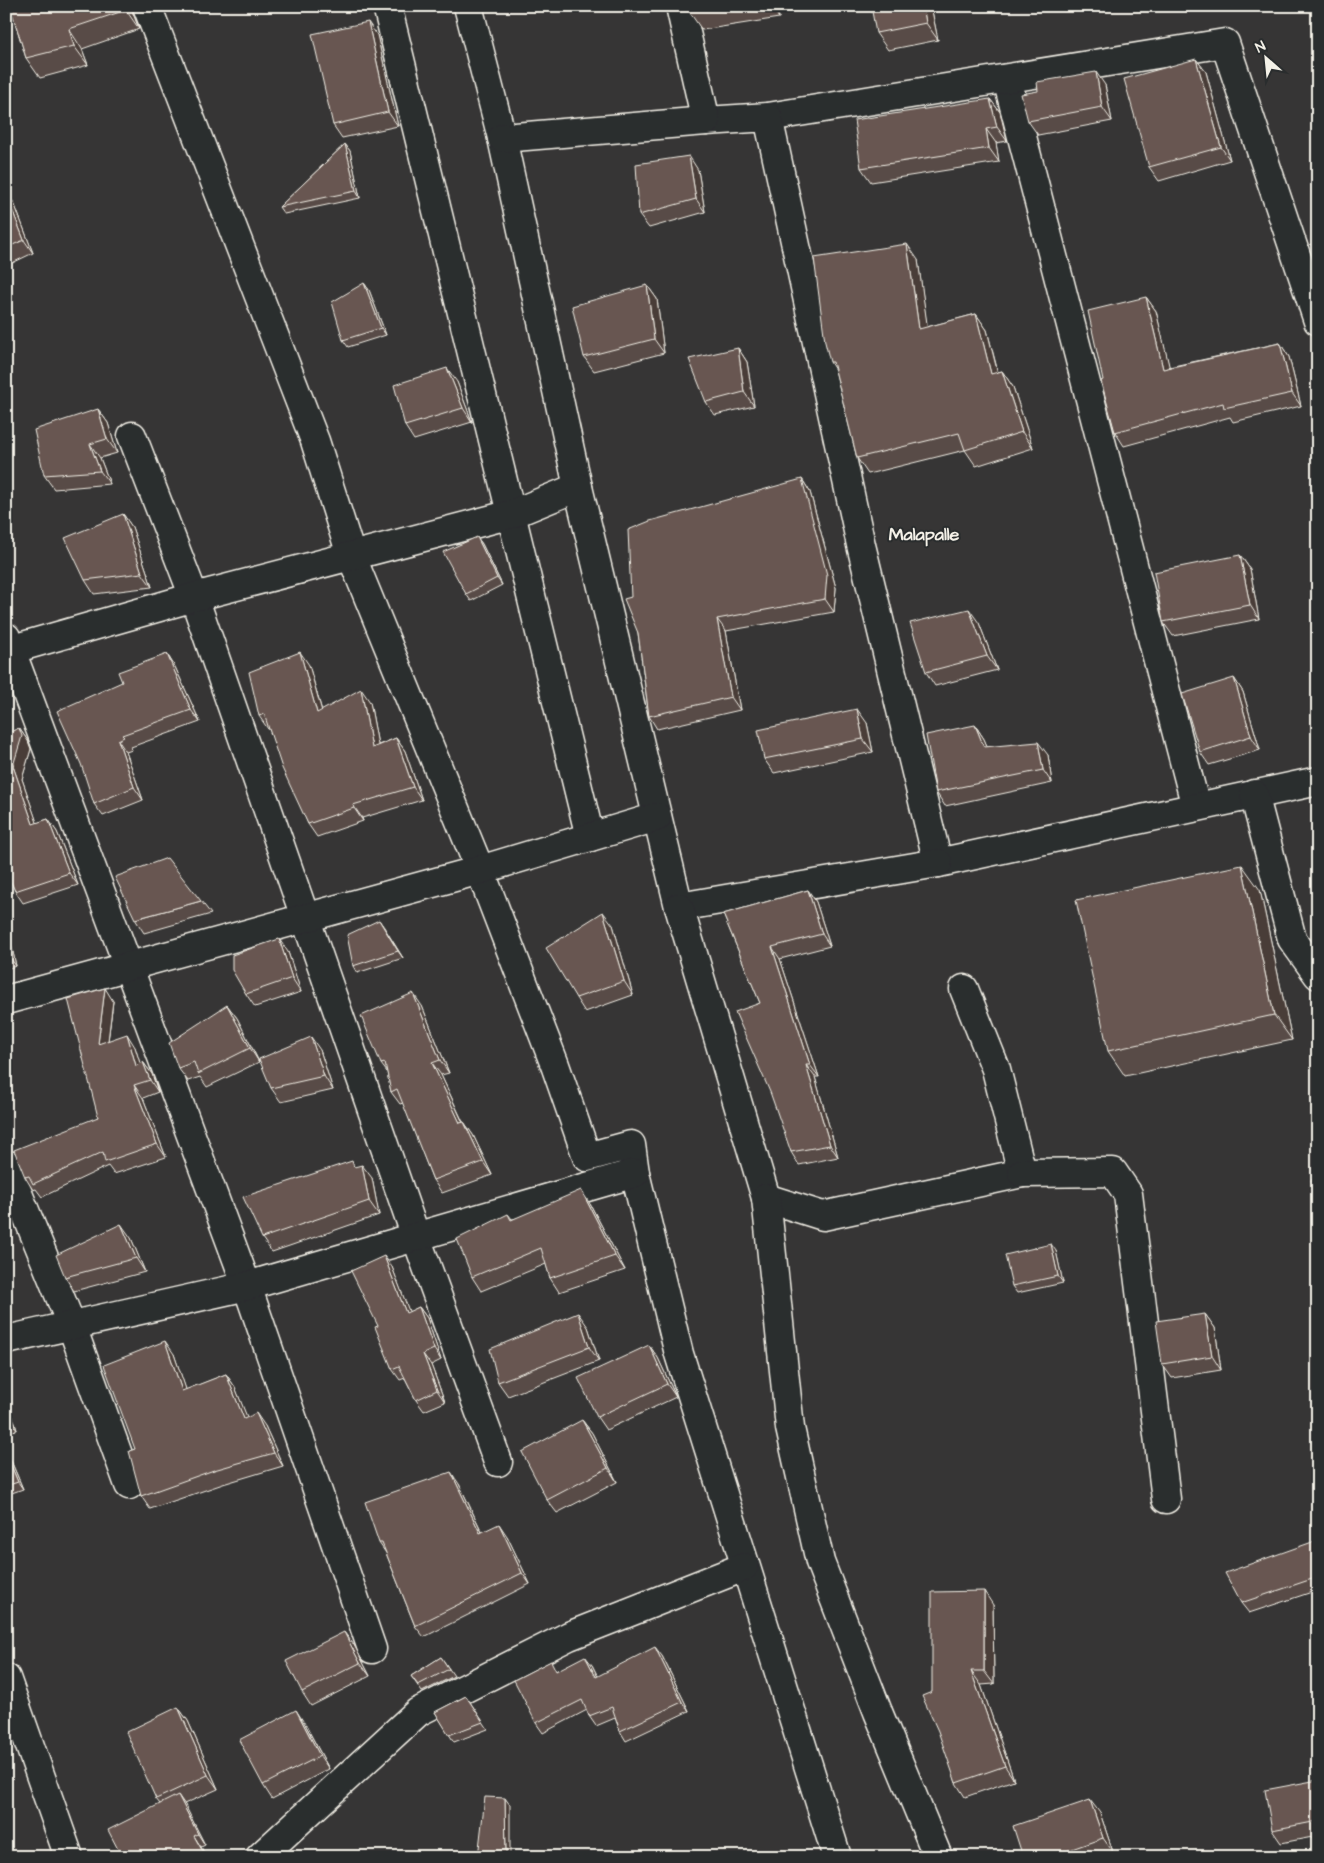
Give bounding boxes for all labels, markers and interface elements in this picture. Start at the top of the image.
north arrow [1242,32,1292,82]
text: N [1252,36,1269,58]
district label: Malapalle [889,522,960,547]

